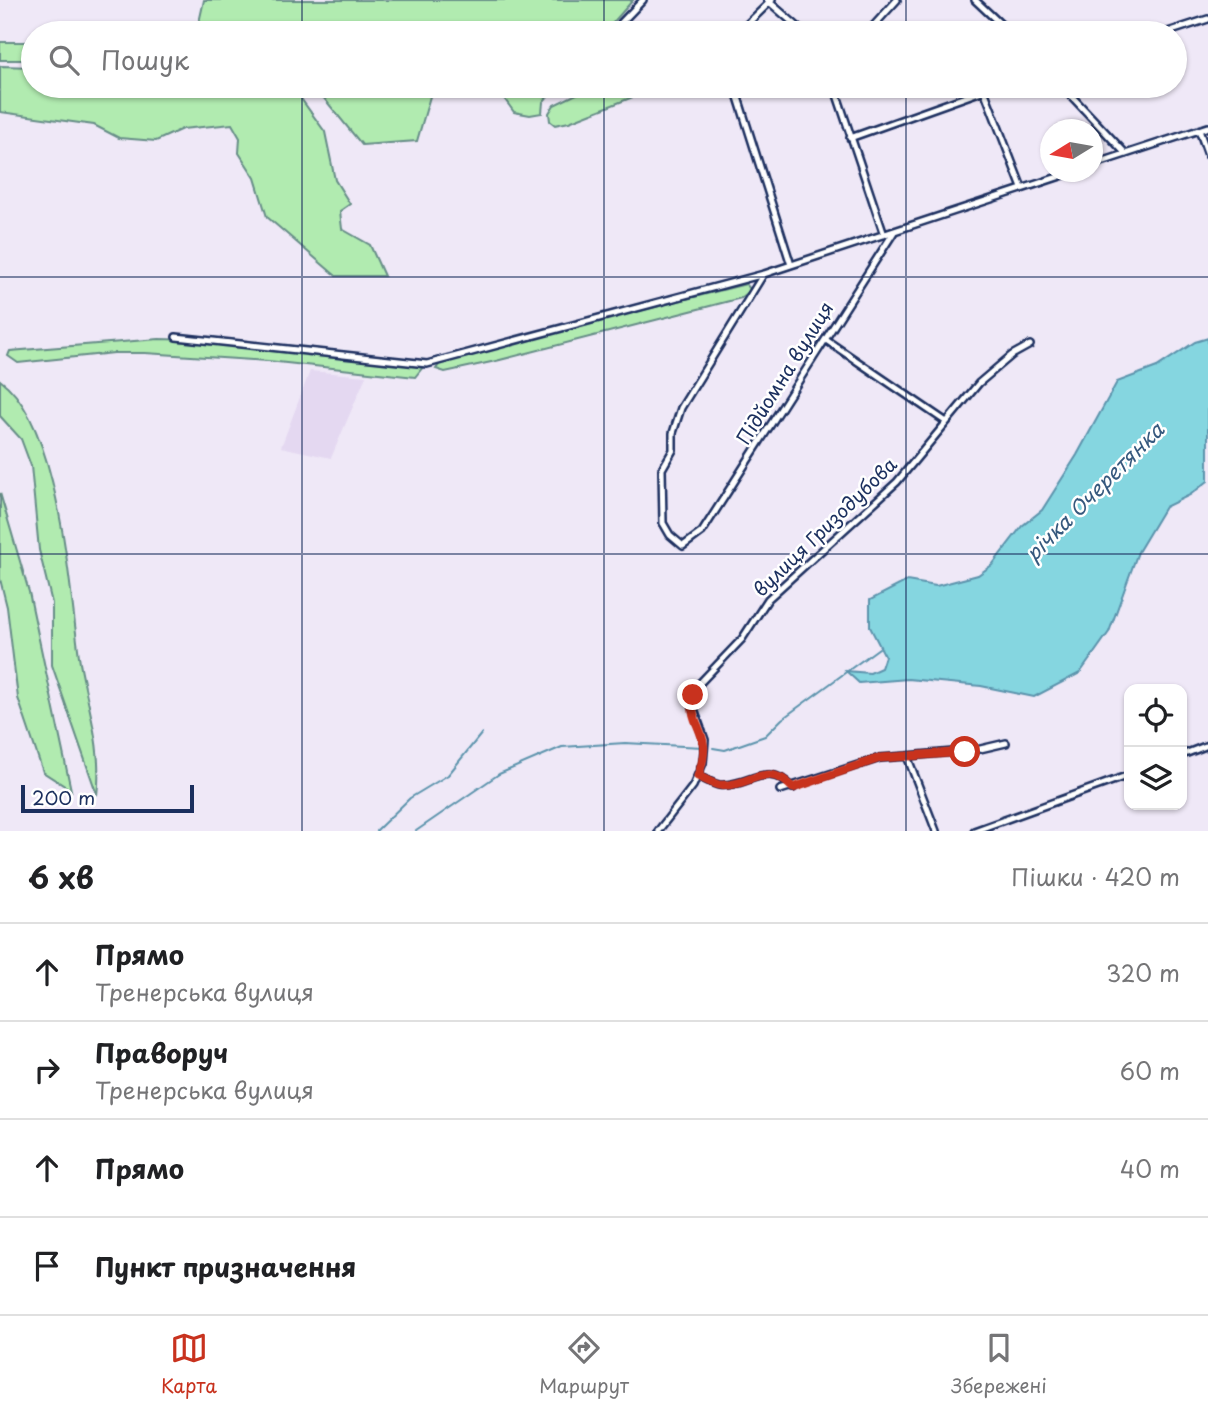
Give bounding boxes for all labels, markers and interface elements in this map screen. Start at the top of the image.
search box [21,21,1187,98]
text: Пошук [101,40,189,79]
icon: search [45,41,83,79]
north arrow [1040,119,1103,182]
street label: Підйомна вулиця [729,296,839,449]
water label: річка Очеретянка [1017,413,1171,567]
street label: вулиця Гризодубова [746,450,903,602]
route end [677,679,708,710]
map controls [1124,684,1187,810]
button: locate [1124,684,1187,747]
route start [949,736,980,767]
button: layers [1124,747,1187,810]
scale bar [21,782,194,814]
text: 200 m [32,783,95,811]
text: 6 хв [28,854,94,899]
text: Пішки · 420 m [1011,859,1180,894]
text: Прямо [95,935,184,974]
icon: ahead [28,953,66,991]
text: 320 m [1106,955,1180,990]
text: Тренерська вулиця [95,974,314,1009]
text: Праворуч [95,1033,228,1072]
icon: right [28,1051,66,1089]
text: 60 m [1120,1053,1180,1088]
text: Тренерська вулиця [95,1072,314,1107]
icon: ahead [28,1149,66,1187]
text: Прямо [95,1149,184,1188]
text: 40 m [1120,1151,1180,1186]
icon: arrive [28,1247,66,1285]
text: Пункт призначення [95,1247,356,1286]
tab: Карта [161,1329,217,1399]
tab: Маршрут [539,1329,629,1399]
tab: Збережені [951,1329,1047,1399]

